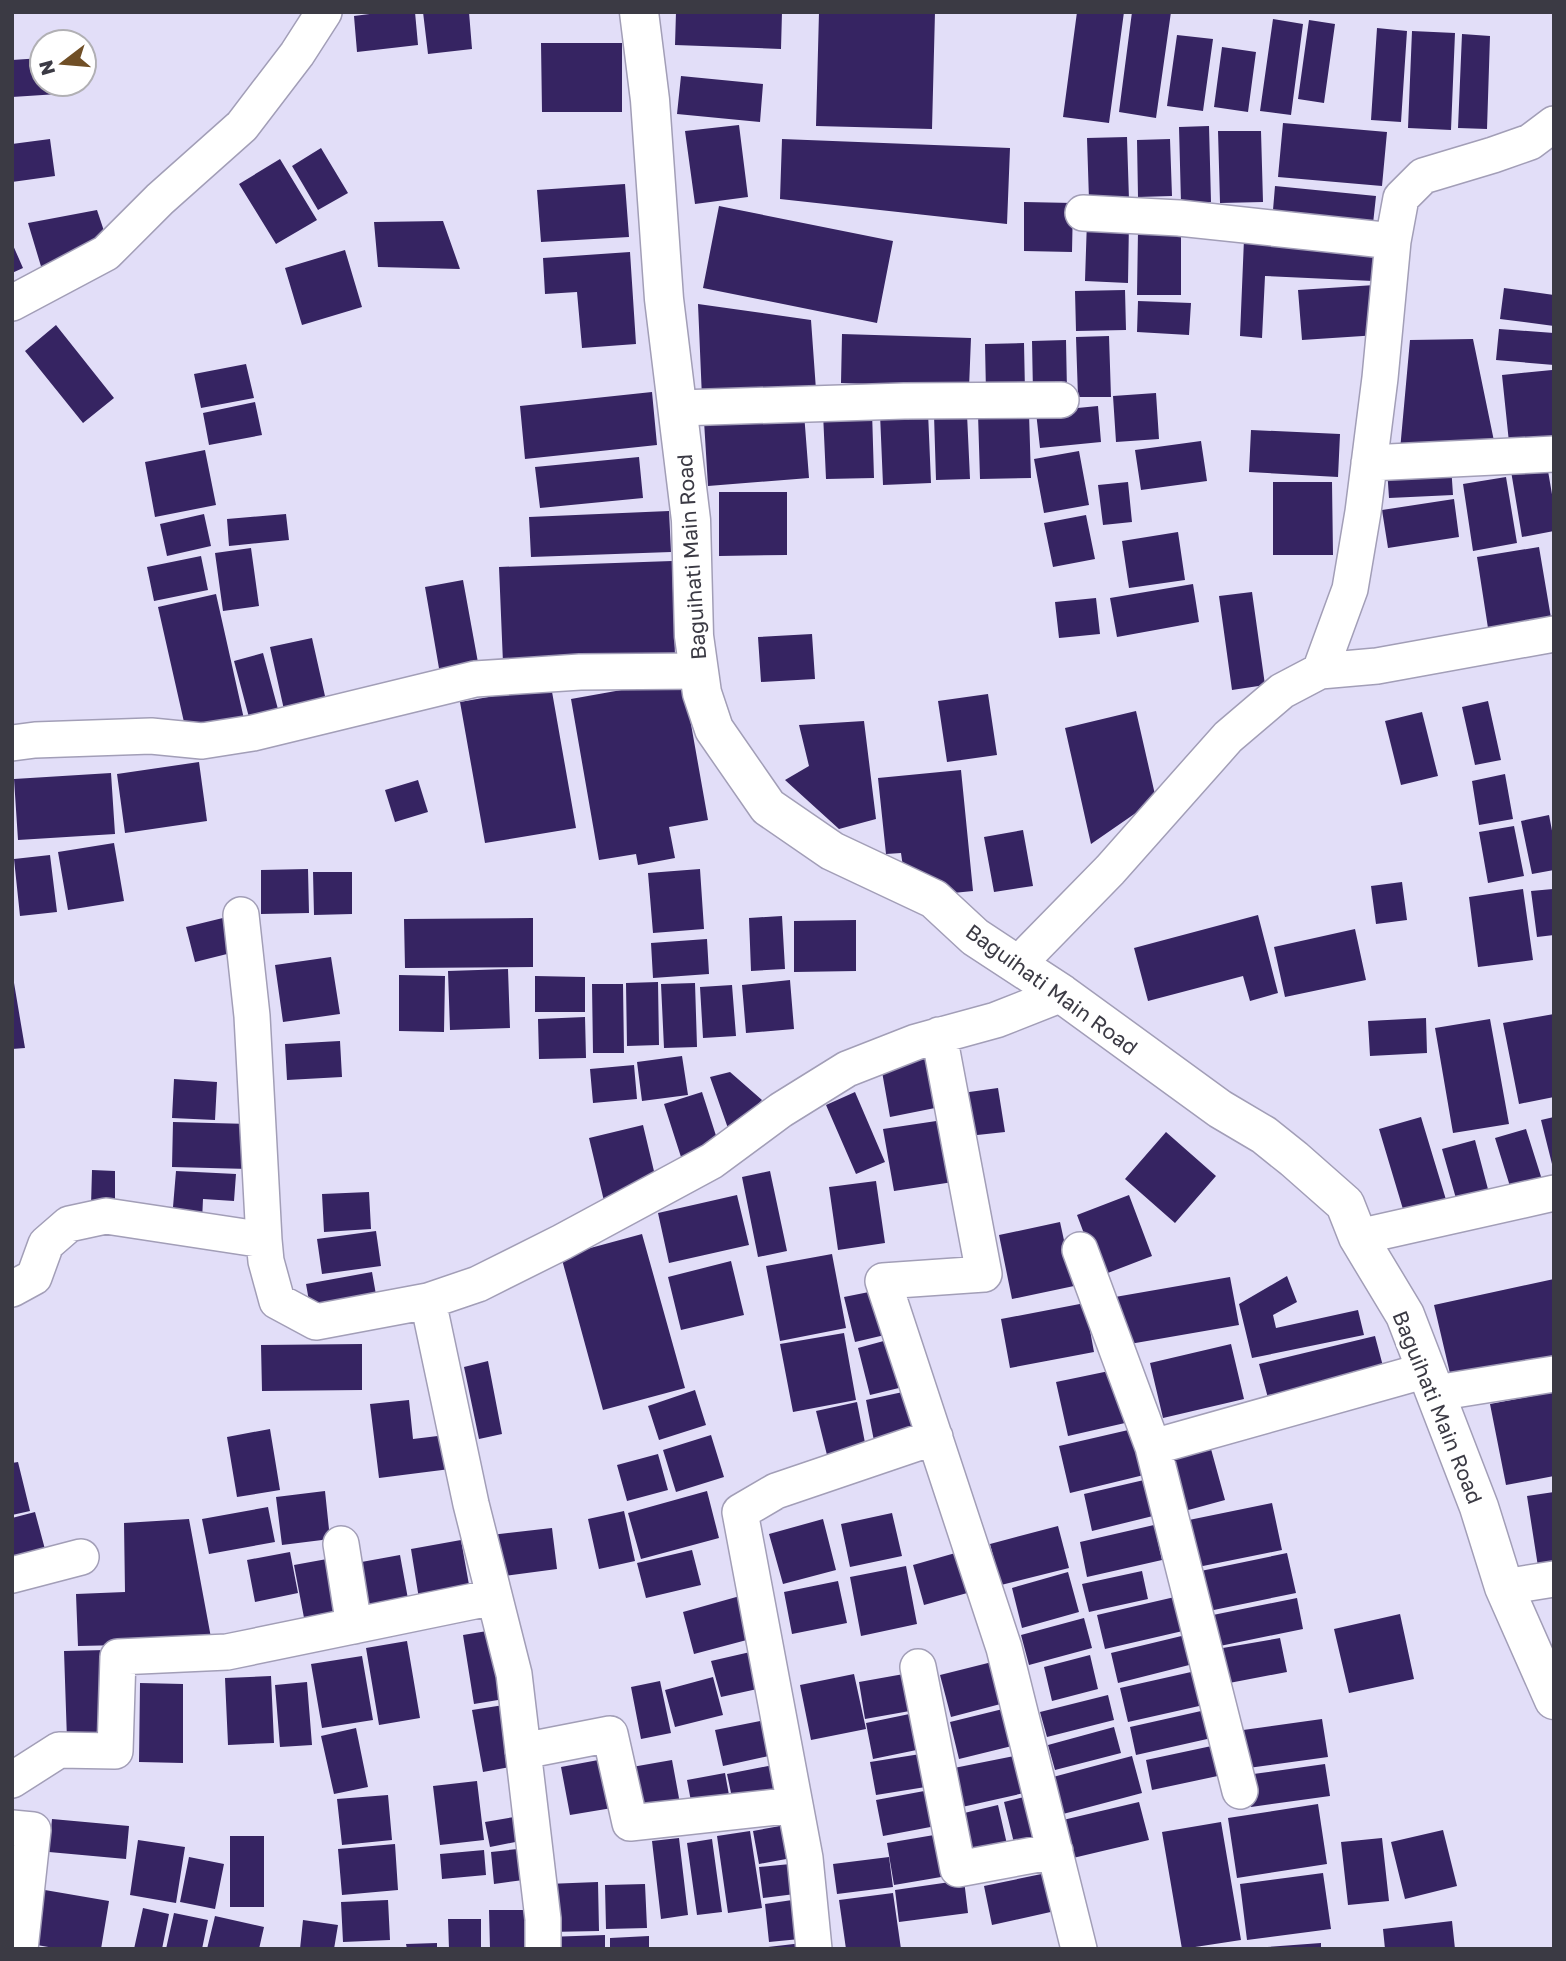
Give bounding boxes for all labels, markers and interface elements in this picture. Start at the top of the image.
north arrow [28,28,98,98]
text: N [33,58,59,78]
street label: Baguihati Main Road [671,453,711,661]
street label: Baguihati Main Road [961,918,1143,1060]
street label: Baguihati Main Road [1387,1307,1489,1507]

